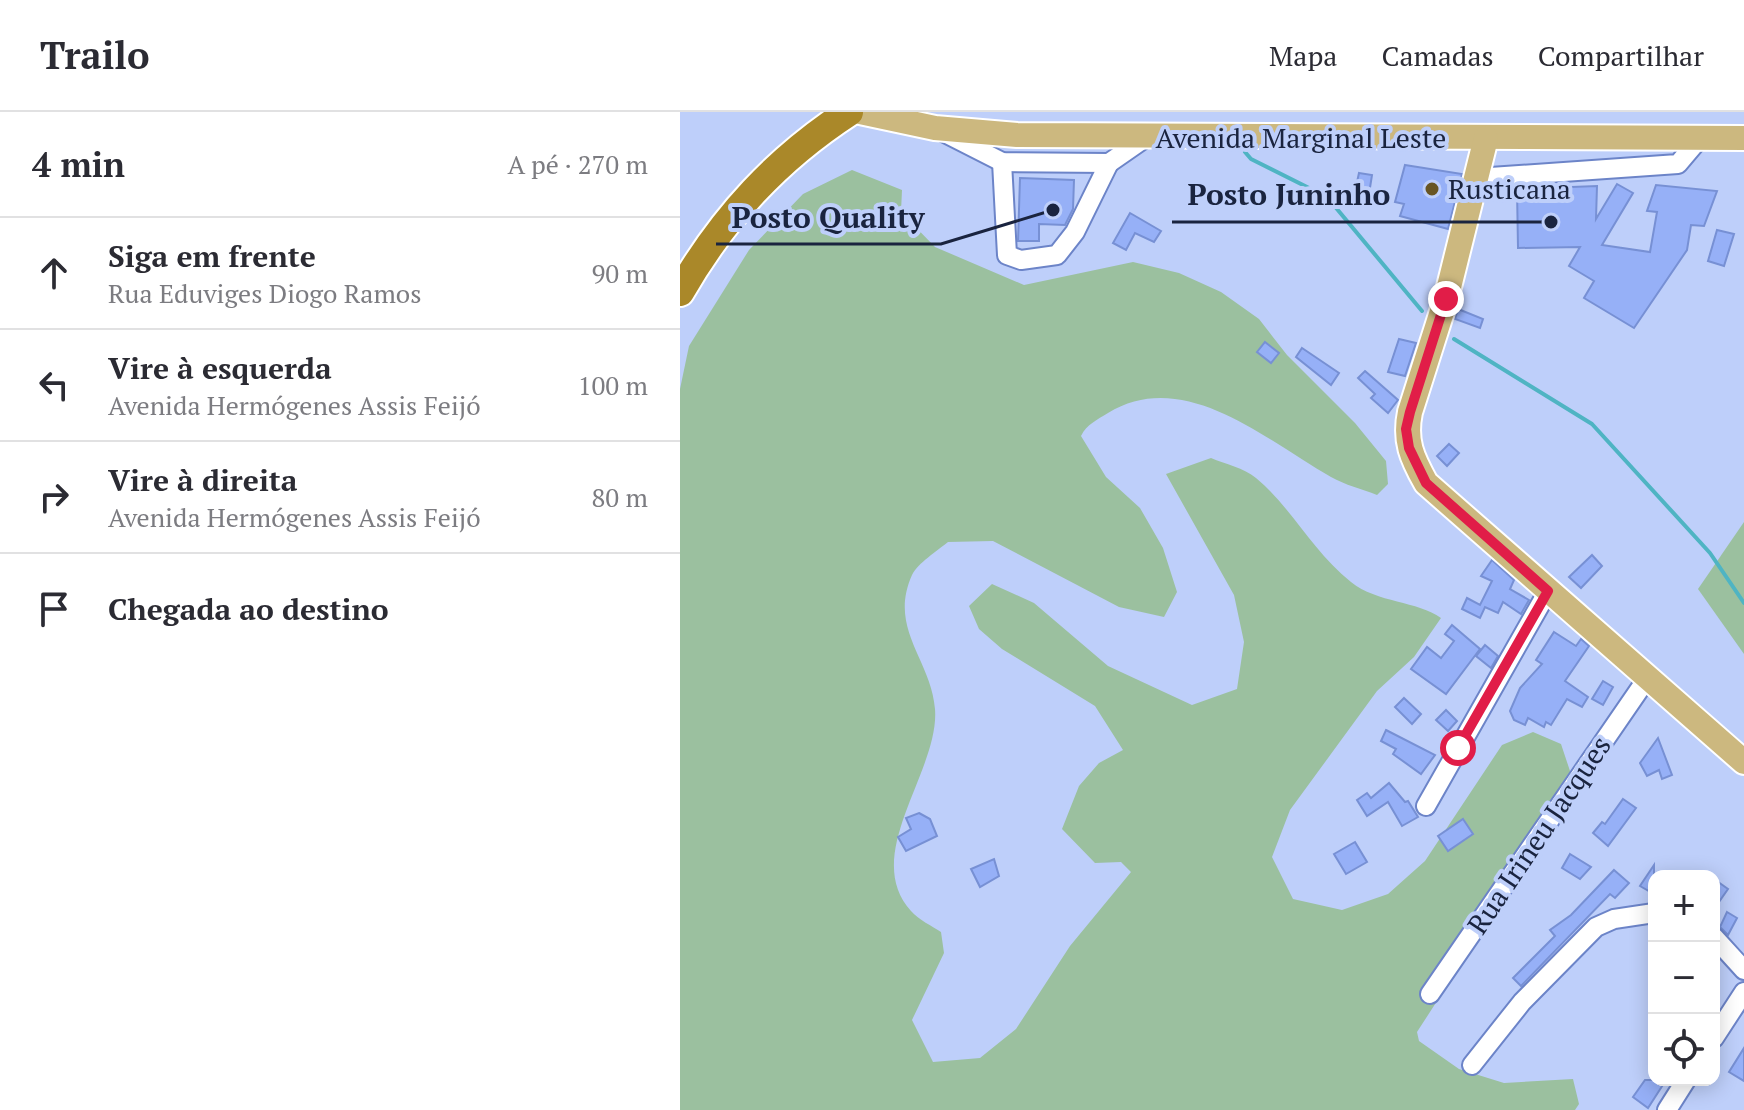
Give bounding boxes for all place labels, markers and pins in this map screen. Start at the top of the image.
callout: Posto Juninho [1172,168,1407,222]
place label: Rusticana [1448,170,1571,207]
marker: Rusticana [1423,180,1441,198]
callout: Posto Quality [716,190,941,244]

